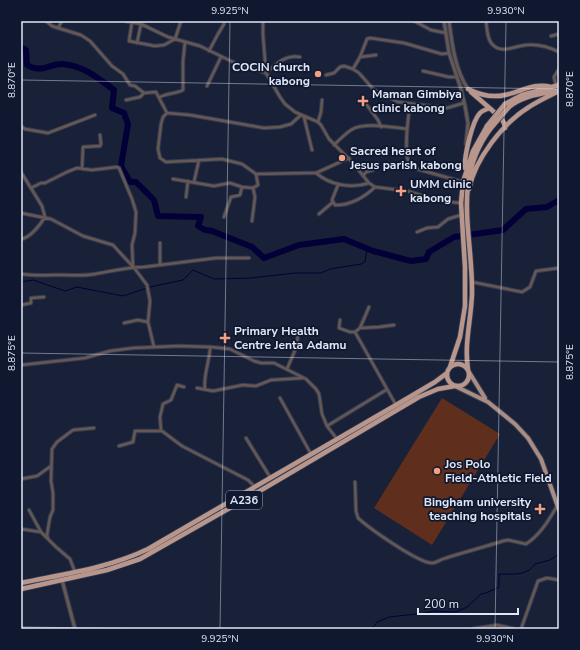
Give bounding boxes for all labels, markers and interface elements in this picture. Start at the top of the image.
text: 9.925°N [211,4,249,18]
text: 9.930°N [487,4,525,18]
place label: COCIN church kabong [232,59,310,89]
text: 8.870°E [5,62,19,98]
marker: COCIN church kabong [313,69,323,79]
text: 8.870°E [563,71,577,107]
place label: Maman Gimbiya clinic kabong [372,86,462,116]
marker: Maman Gimbiya clinic kabong [357,95,369,107]
place label: Sacred heart of Jesus parish kabong [349,143,462,173]
marker: Sacred heart of Jesus parish kabong [337,153,347,163]
place label: UMM clinic kabong [410,176,472,206]
marker: UMM clinic kabong [395,185,407,197]
place label: Primary Health Centre Jenta Adamu [234,323,347,353]
marker: Primary Health Centre Jenta Adamu [219,332,231,344]
text: 8.875°E [5,335,19,371]
text: 8.875°E [563,344,577,380]
place label: Jos Polo Field-Athletic Field [444,456,552,486]
marker: Jos Polo Field-Athletic Field [432,466,442,476]
road number: A236 [226,491,262,509]
place label: Bingham university teaching hospitals [424,494,532,524]
marker: Bingham university teaching hospitals [534,503,546,515]
scale bar [418,590,518,616]
text: 200 m [424,596,459,612]
text: 9.925°N [201,632,239,646]
text: 9.930°N [476,632,514,646]

